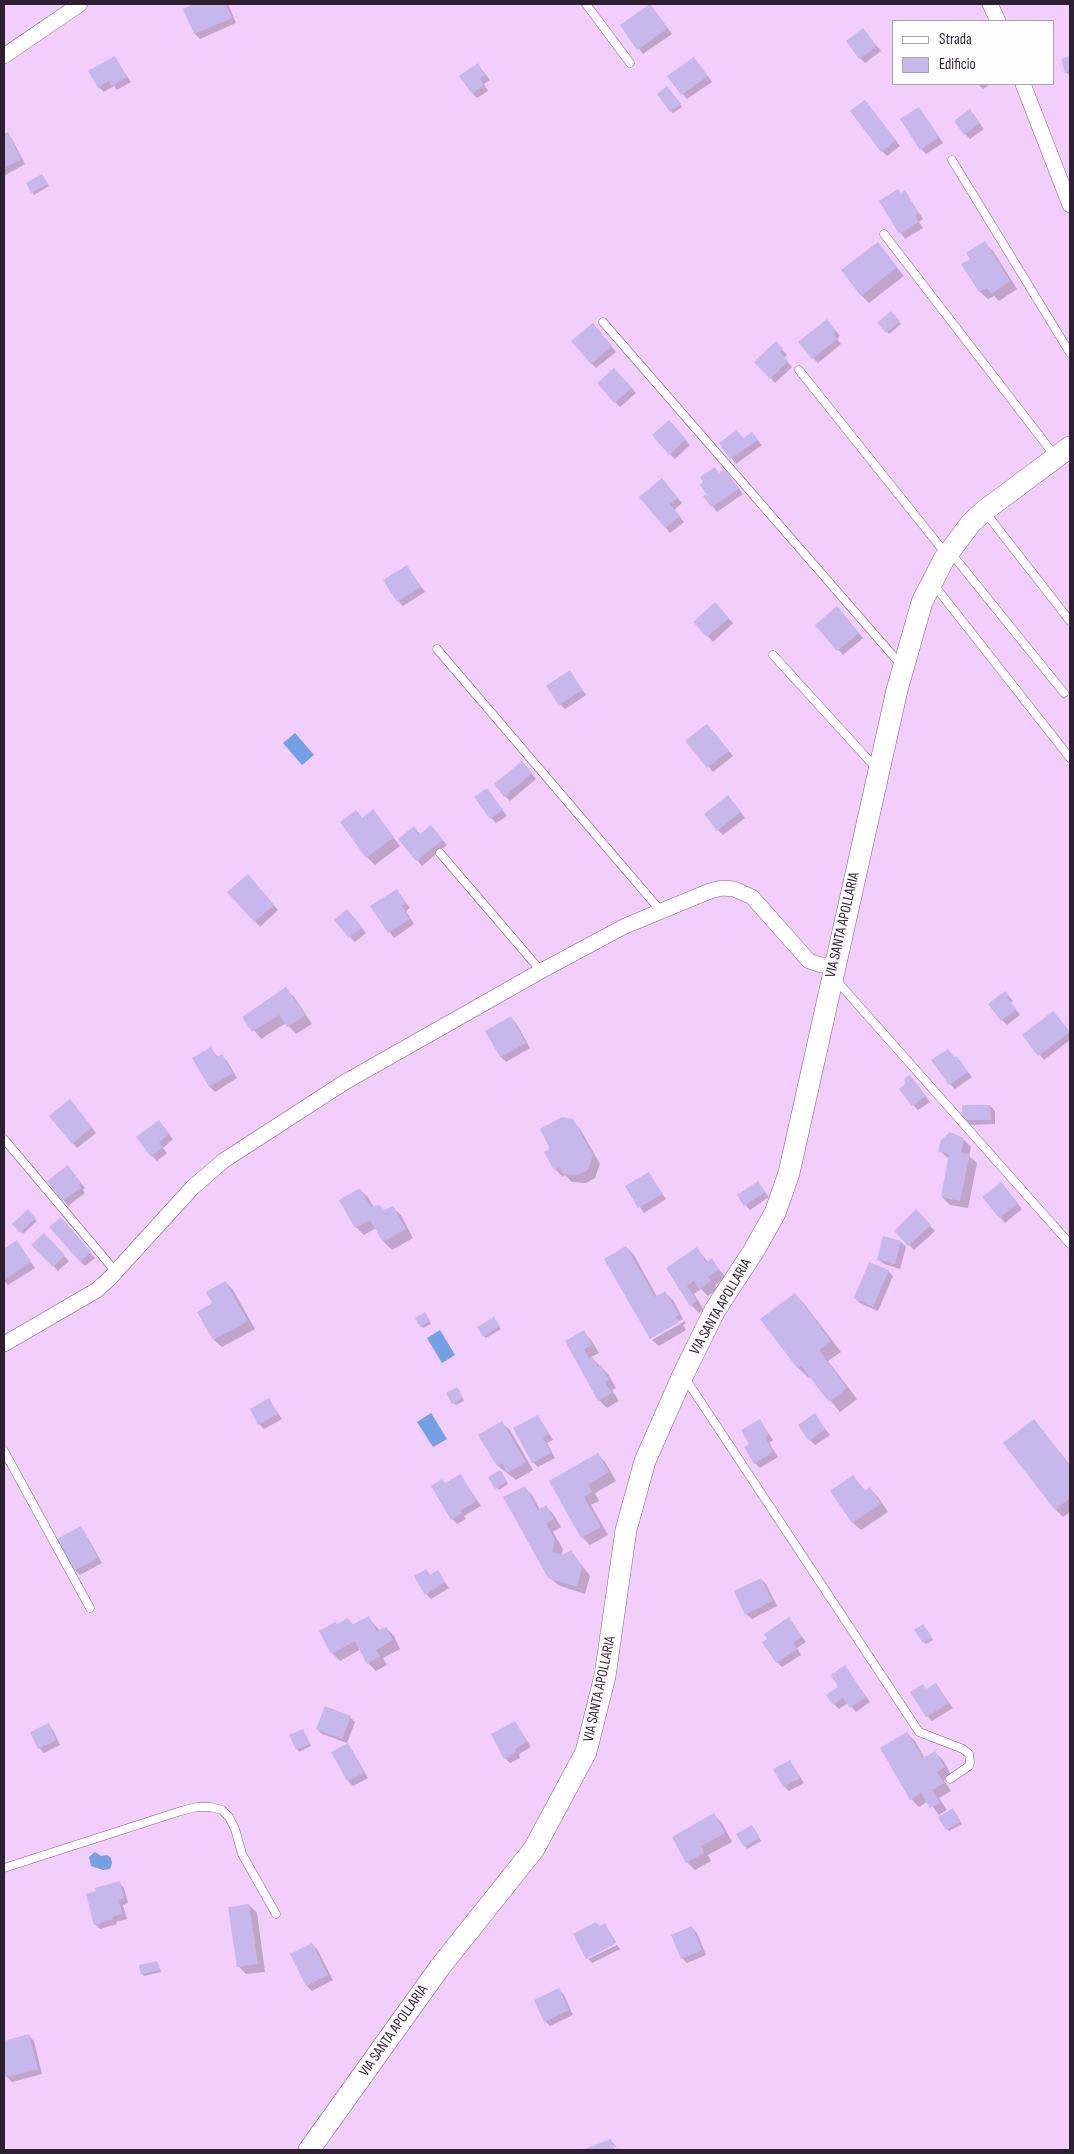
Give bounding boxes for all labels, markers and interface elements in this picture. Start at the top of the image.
legend [892,20,1054,85]
text: Strada [939,30,972,49]
text: Edificio [939,55,976,74]
street label: VIA SANTA APOLLARIA [822,871,864,979]
street label: VIA SANTA APOLLARIA [686,1256,756,1358]
street label: VIA SANTA APOLLARIA [580,1635,620,1743]
street label: VIA SANTA APOLLARIA [356,1982,432,2080]

